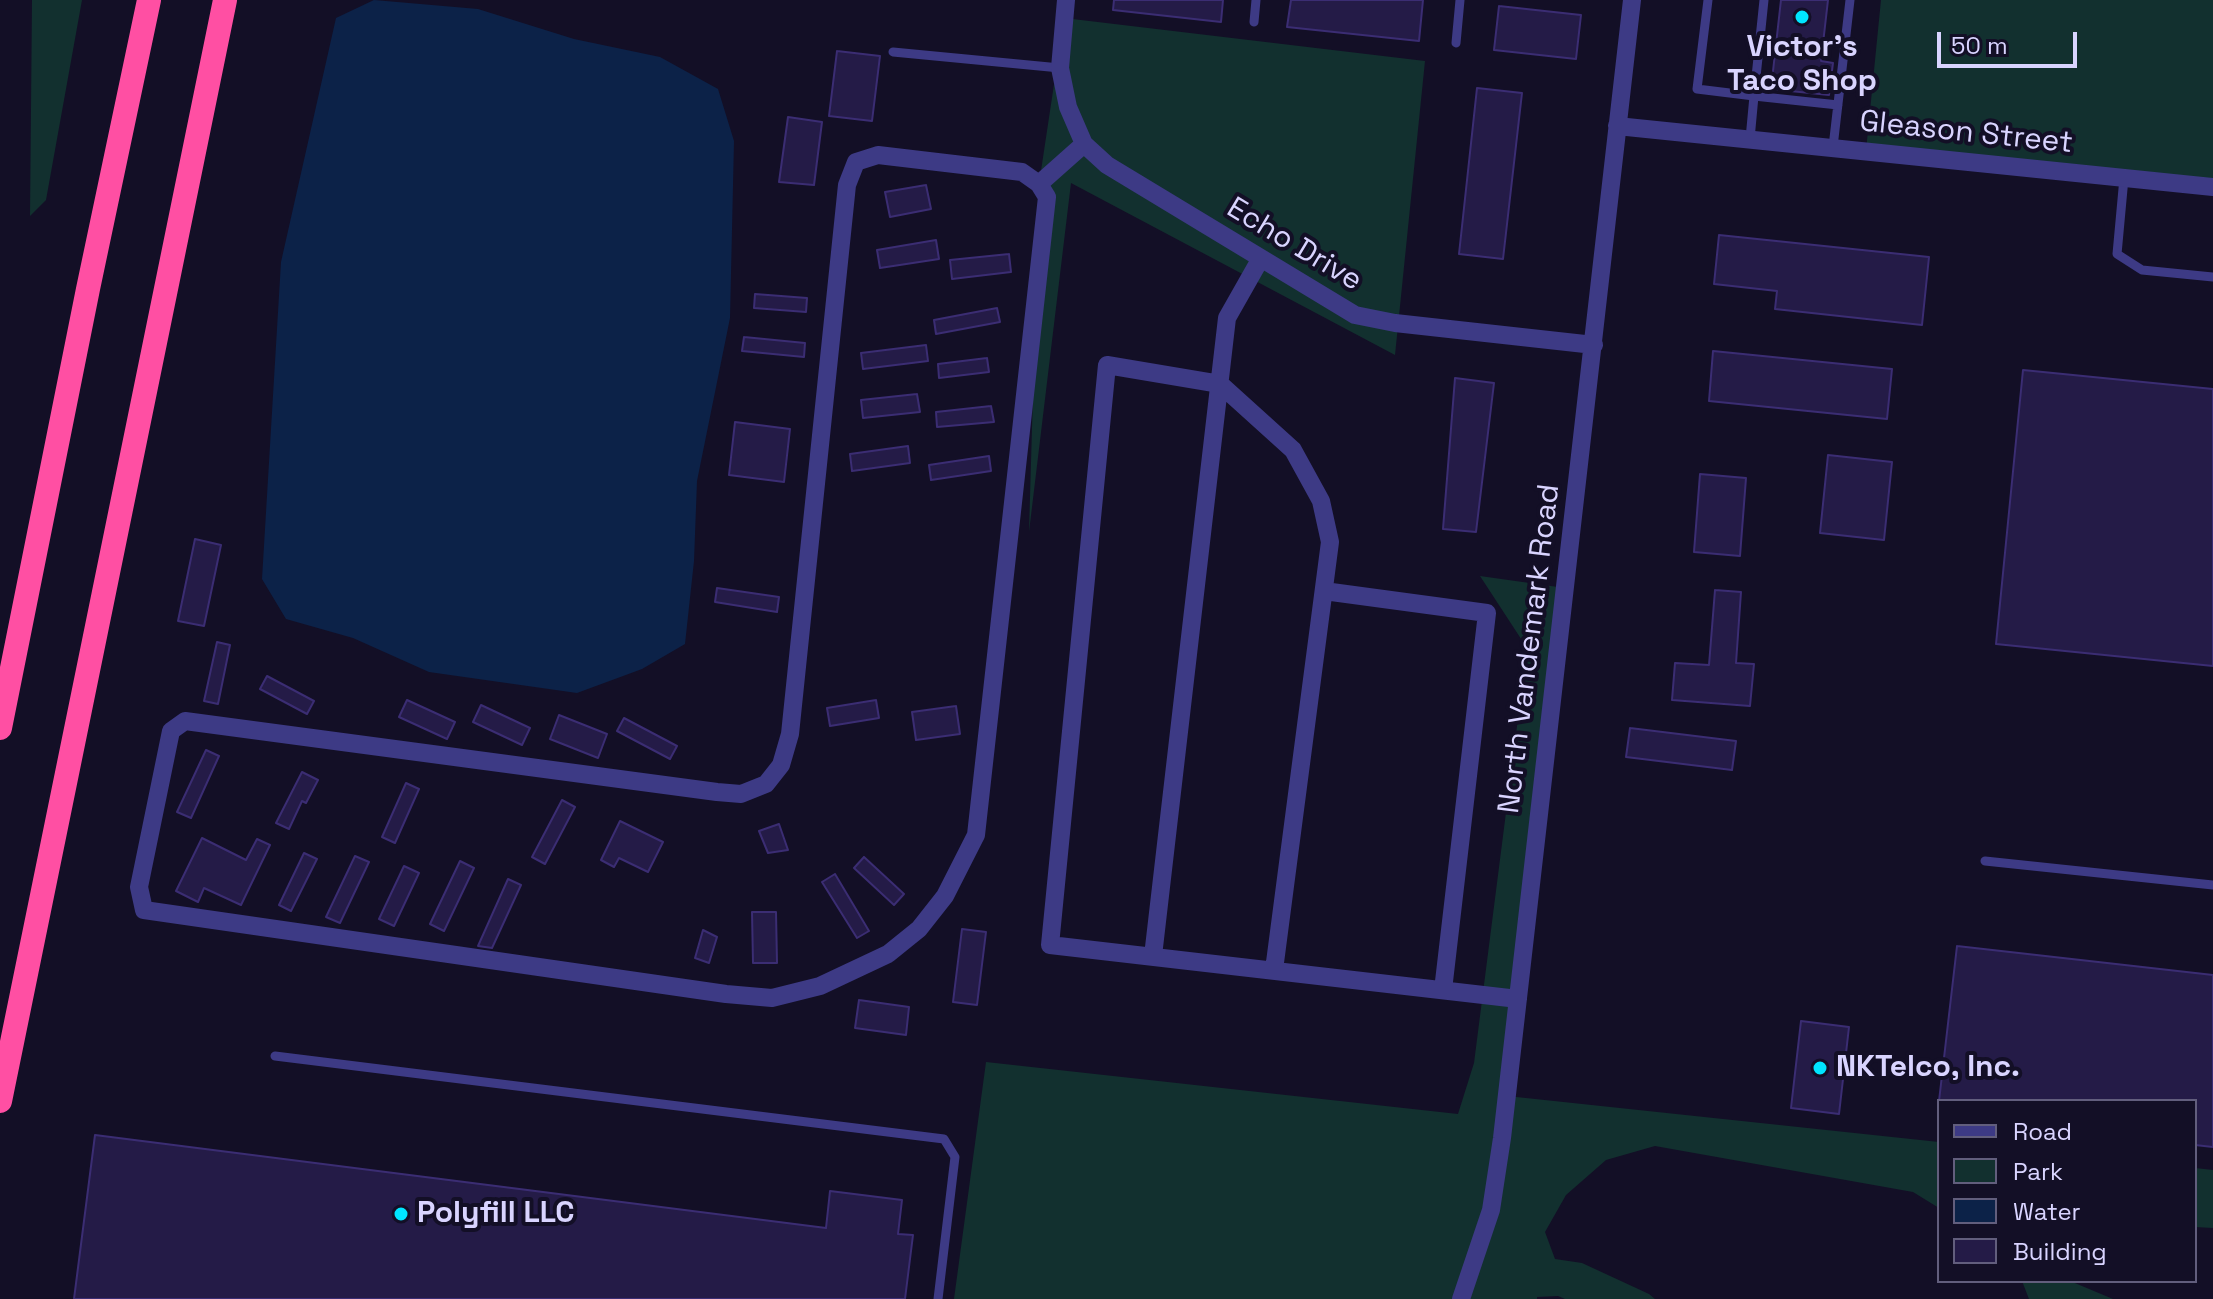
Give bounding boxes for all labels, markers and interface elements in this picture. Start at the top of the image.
marker: Victor's Taco Shop [1793,8,1811,26]
scale bar [1941,16,2081,66]
place label: Victor's Taco Shop [1727,30,1877,100]
text: 50 m [1951,30,2008,61]
street label: Gleason Street [1858,104,2074,162]
street label: Echo Drive [1220,191,1368,299]
street label: North Vandemark Road [1492,482,1568,816]
place label: NKTelco, Inc. [1836,1050,2020,1086]
marker: NKTelco, Inc. [1811,1059,1829,1077]
legend [1937,1099,2197,1283]
text: Road [2013,1116,2072,1147]
text: Park [2013,1156,2063,1187]
place label: Polyfill LLC [417,1196,574,1232]
text: Water [2013,1196,2081,1227]
marker: Polyfill LLC [392,1205,410,1223]
text: Building [2013,1236,2107,1267]

